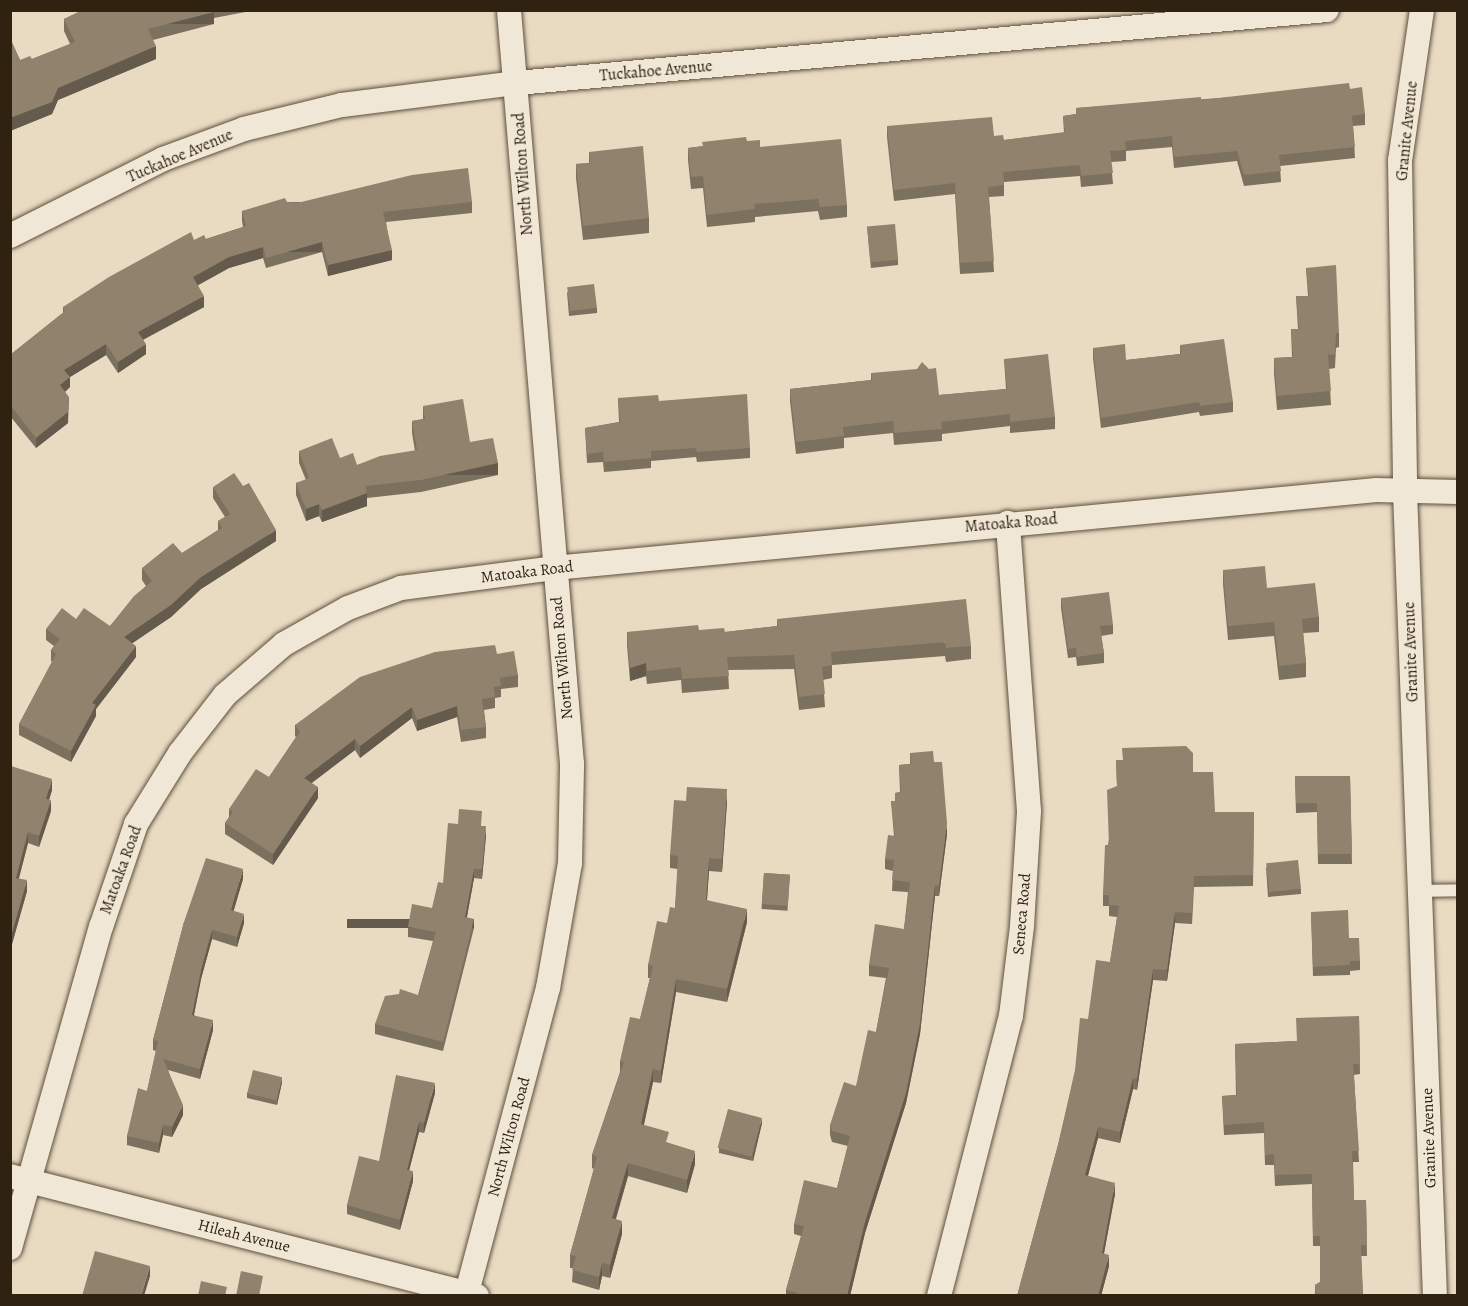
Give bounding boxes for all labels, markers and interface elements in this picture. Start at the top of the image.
street label: Tuckahoe Avenue [599,57,713,85]
street label: Granite Avenue [1392,80,1422,182]
street label: North Wilton Road [509,112,537,236]
street label: Tuckahoe Avenue [124,125,236,187]
street label: Matoaka Road [964,509,1058,537]
street label: Matoaka Road [480,557,574,587]
street label: North Wilton Road [547,596,577,720]
street label: Granite Avenue [1400,602,1422,702]
street label: Matoaka Road [96,823,146,917]
street label: Seneca Road [1009,872,1035,956]
street label: North Wilton Road [484,1075,534,1199]
street label: Granite Avenue [1418,1088,1440,1188]
street label: Hileah Avenue [196,1215,292,1257]

